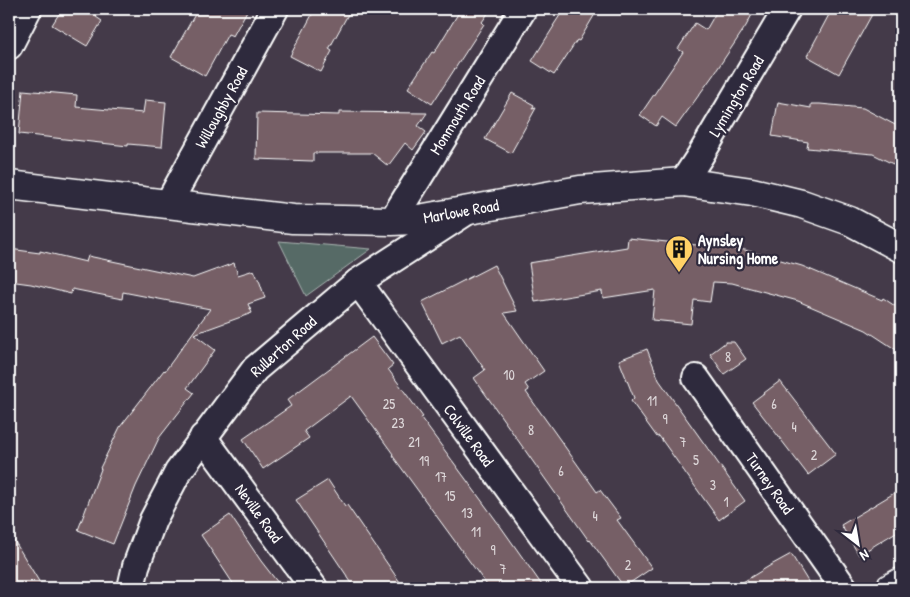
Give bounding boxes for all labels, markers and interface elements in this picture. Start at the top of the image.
street label: Lymington Road [703,51,769,141]
street label: Willoughby Road [189,62,253,152]
street label: Monmouth Road [424,71,490,159]
street label: Marlowe Road [421,194,501,228]
place label: Aynsley Nursing Home [698,229,779,270]
building icon: Aynsley Nursing Home [664,234,694,273]
street label: Rullerton Road [245,310,321,382]
house number: 8 [725,347,731,366]
house number: 10 [503,365,515,384]
house number: 11 [647,391,657,410]
house number: 25 [383,394,395,413]
house number: 6 [771,394,777,413]
street label: Colville Road [439,399,499,471]
house number: 9 [662,409,668,428]
house number: 23 [392,413,404,432]
house number: 4 [791,417,797,436]
house number: 8 [528,420,534,439]
house number: 21 [408,432,420,451]
house number: 7 [680,432,687,451]
house number: 2 [811,445,818,464]
street label: Turney Road [741,448,799,518]
house number: 5 [693,450,699,469]
house number: 19 [419,451,429,470]
house number: 6 [558,461,564,480]
house number: 17 [435,467,447,486]
house number: 3 [710,475,716,494]
street label: Neville Road [230,479,288,547]
house number: 15 [444,486,456,505]
house number: 1 [723,492,729,511]
house number: 13 [461,503,473,522]
house number: 4 [592,506,598,525]
north arrow [832,520,882,570]
house number: 11 [471,522,481,541]
house number: 9 [490,540,496,559]
text: N [856,546,873,566]
house number: 2 [625,555,632,574]
house number: 7 [500,559,507,578]

